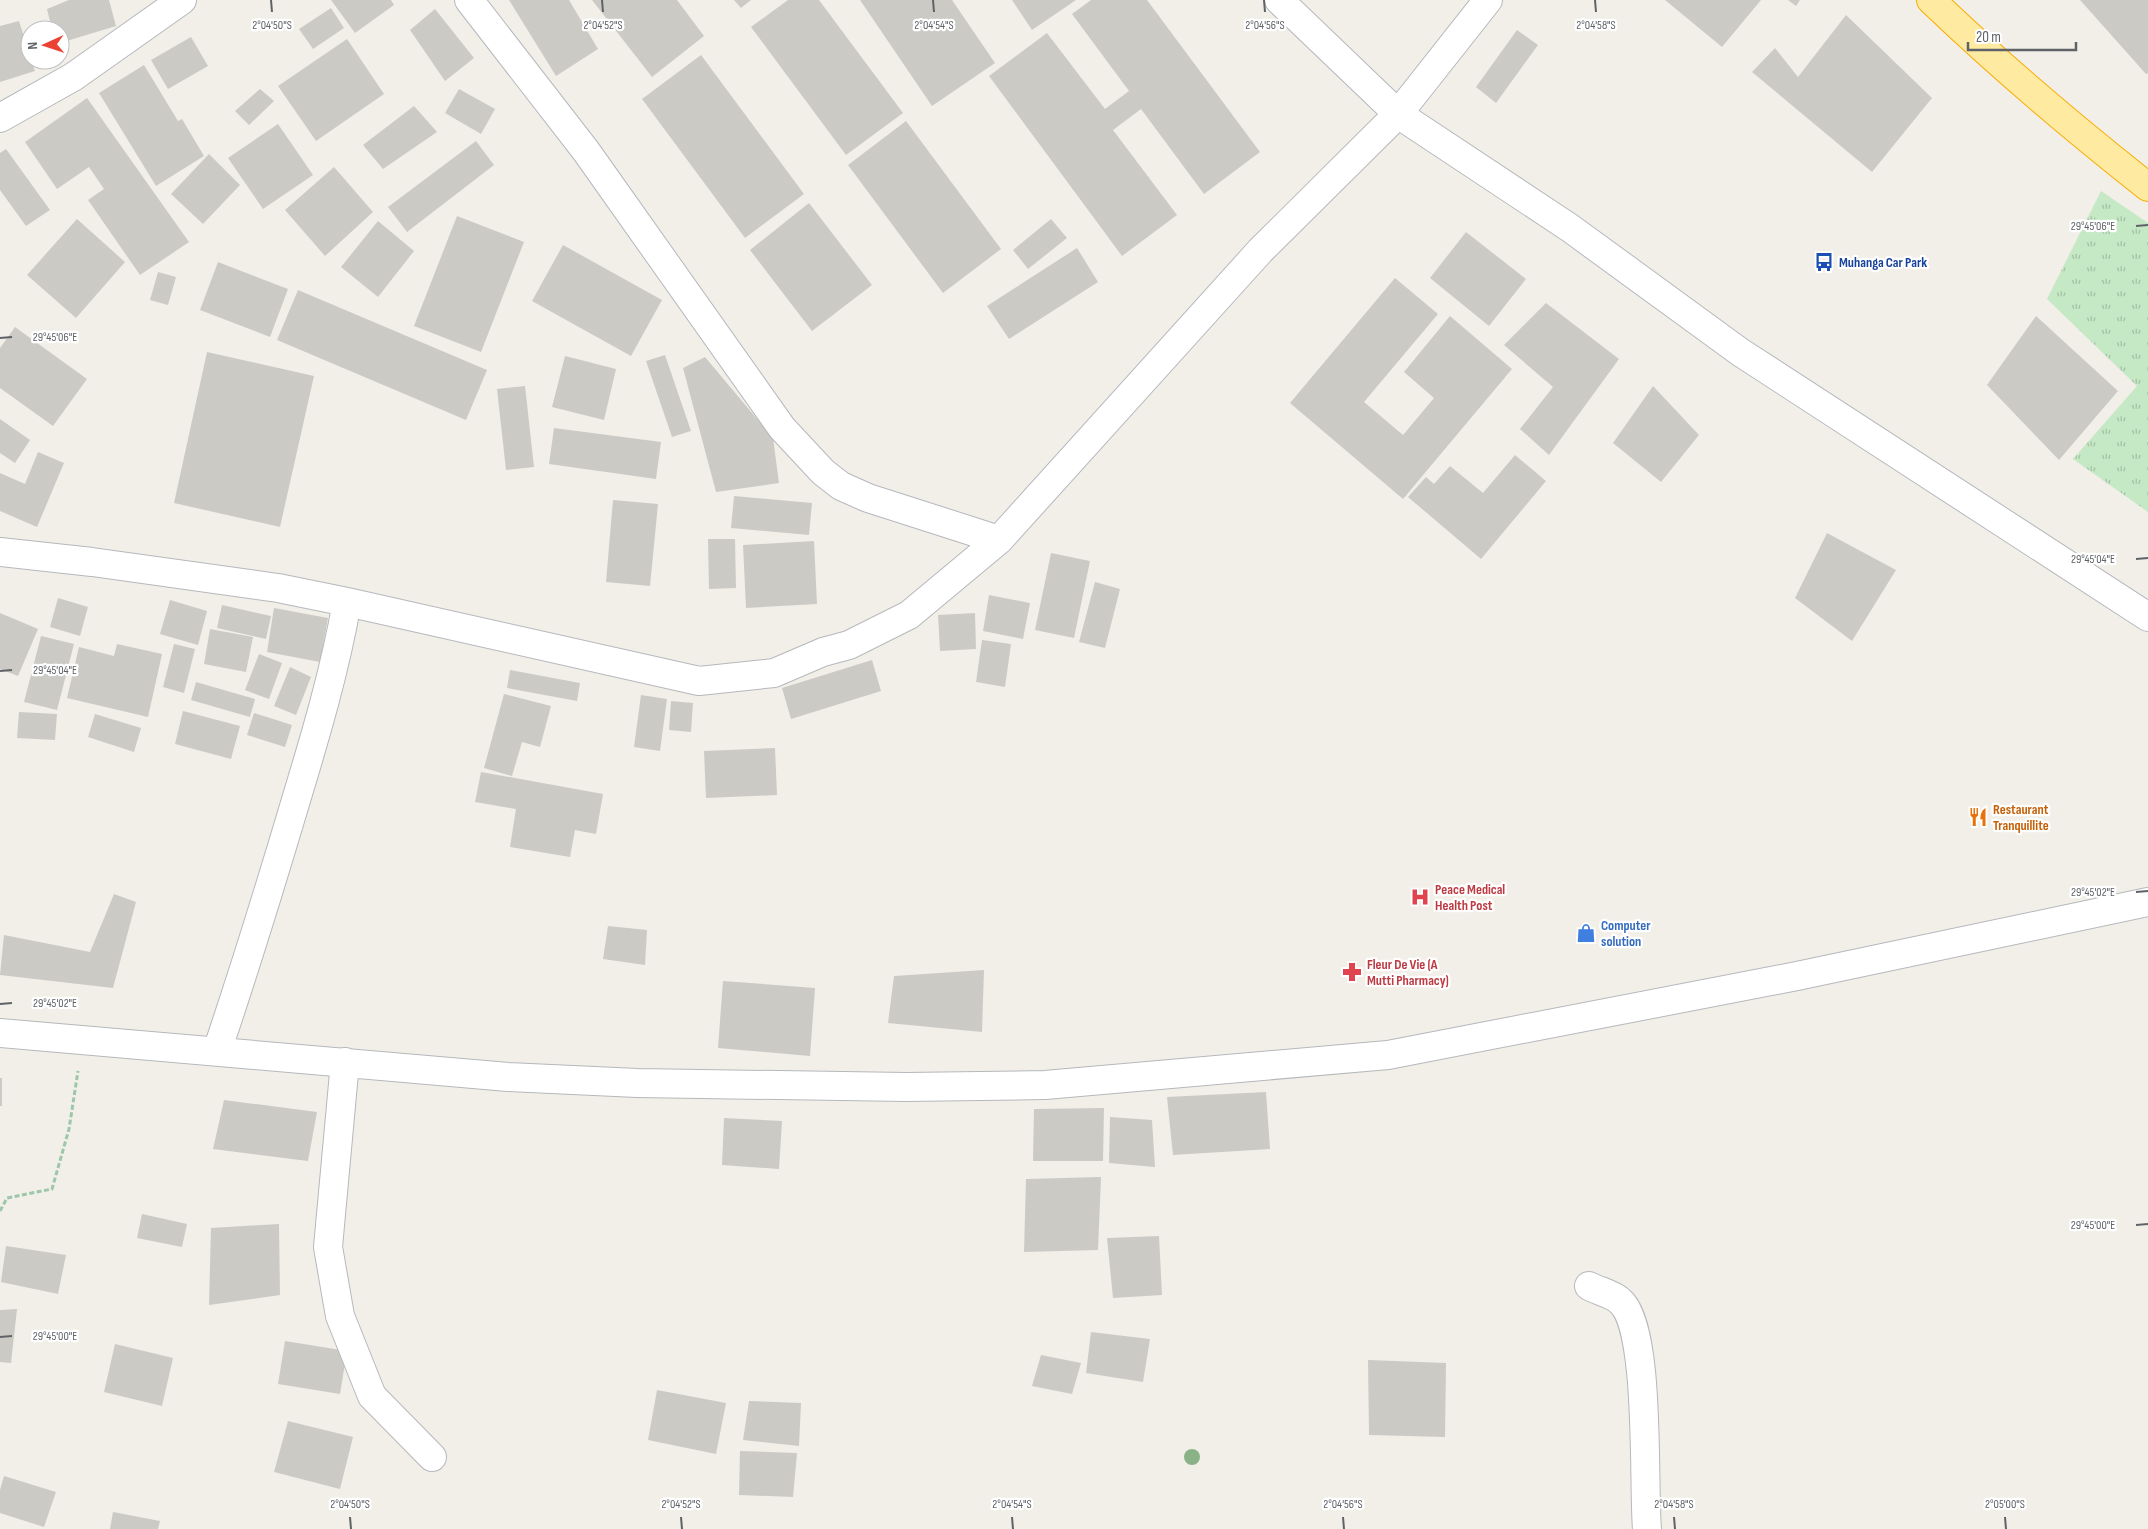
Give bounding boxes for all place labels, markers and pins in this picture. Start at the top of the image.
bus stop icon: Muhanga Car Park [1813,251,1835,273]
place label: Muhanga Car Park [1839,254,1927,271]
place label: Restaurant Tranquillite [1993,801,2049,834]
restaurant icon: Restaurant Tranquillite [1967,806,1989,828]
place label: Peace Medical Health Post [1435,881,1505,914]
hospital icon: Peace Medical Health Post [1409,886,1431,908]
place label: Computer solution [1601,917,1651,950]
shop icon: Computer solution [1575,922,1597,944]
place label: Fleur De Vie (A Mutti Pharmacy) [1367,956,1449,989]
pharmacy icon: Fleur De Vie (A Mutti Pharmacy) [1341,961,1363,983]

